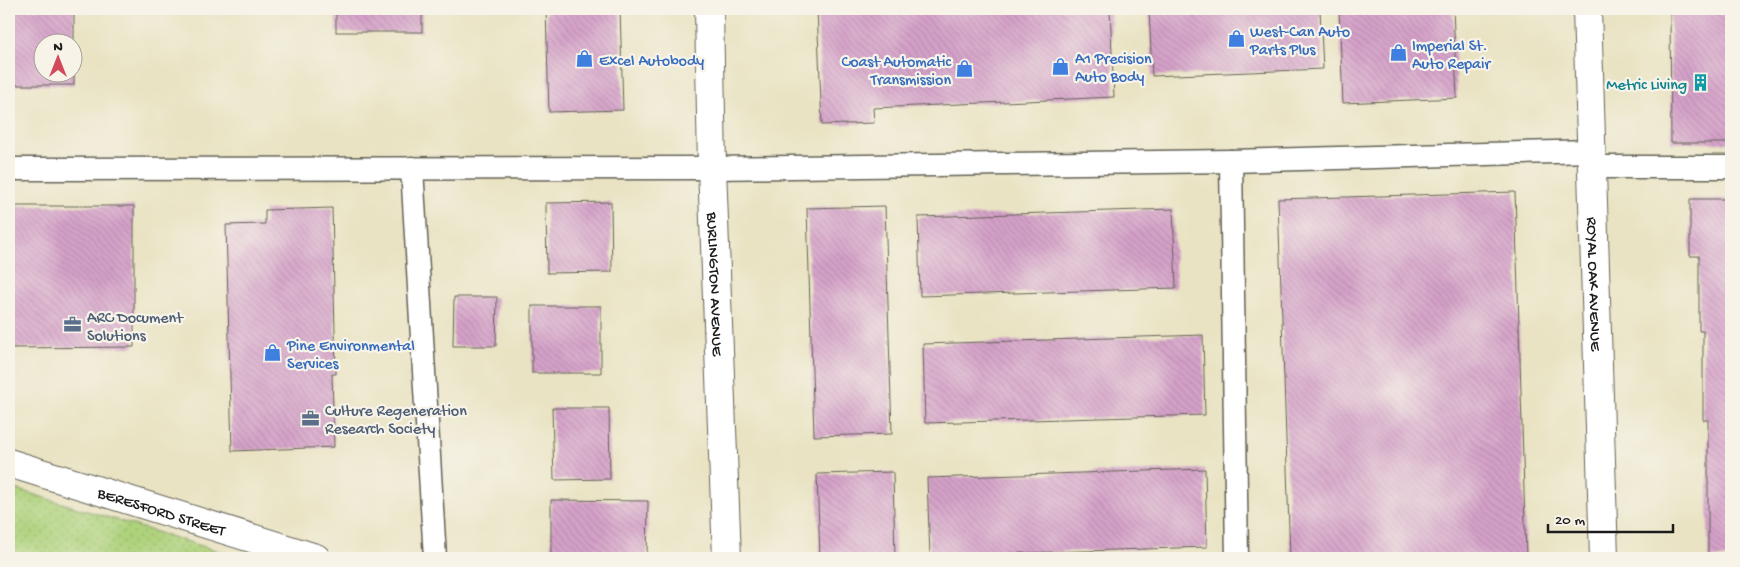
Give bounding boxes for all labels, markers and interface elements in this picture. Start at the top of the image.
place label: West-Can Auto Parts Plus [1249,24,1350,61]
shop icon: West-Can Auto Parts Plus [1226,29,1246,49]
north arrow [32,32,82,82]
place label: Imperial St. Auto Repair [1412,38,1491,75]
text: N [53,39,63,56]
shop icon: Imperial St. Auto Repair [1388,43,1408,63]
shop icon: Excel Autobody [575,49,595,69]
place label: A1 Precision Auto Body [1075,51,1152,88]
place label: Excel Autobody [599,53,704,72]
place label: Coast Automatic Transmission [841,54,952,91]
shop icon: A1 Precision Auto Body [1051,56,1071,76]
shop icon: Coast Automatic Transmission [955,59,975,79]
building icon: Metric Living [1691,73,1711,93]
place label: Metric Living [1606,77,1687,96]
street label: BURLINGTON AVENUE [701,211,725,357]
street label: ROYAL OAK AVENUE [1580,217,1604,352]
place label: ARC Document Solutions [87,310,184,347]
office icon: ARC Document Solutions [63,315,83,335]
place label: Pine Environmental Services [286,338,415,375]
shop icon: Pine Environmental Services [263,343,283,363]
place label: Culture Regeneration Research Society [325,403,467,440]
office icon: Culture Regeneration Research Society [301,408,321,428]
street label: BERESFORD STREET [94,485,228,543]
scale bar [1548,502,1672,534]
text: 20 m [1555,512,1585,530]

